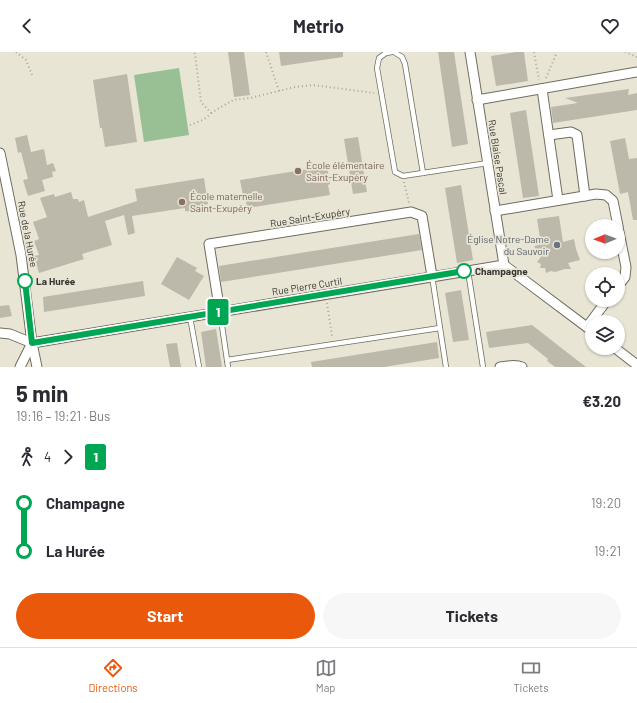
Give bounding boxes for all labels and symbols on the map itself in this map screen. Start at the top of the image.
street label: Rue Blaise Pascal [486,119,510,195]
place label: École élémentaire Saint-Exupéry [306,159,384,183]
marker: École élémentaire Saint-Exupéry [293,166,303,176]
place label: École maternelle Saint-Exupéry [190,190,263,214]
marker: École maternelle Saint-Exupéry [177,197,187,207]
street label: Rue de la Hurée [16,200,40,268]
street label: Rue Saint-Exupéry [269,205,351,229]
north arrow [585,219,625,259]
place label: Église Notre-Dame du Sauvoir [467,233,549,257]
marker: Église Notre-Dame du Sauvoir [552,240,562,250]
marker: Champagne [456,263,472,279]
place label: Champagne [475,265,528,277]
marker: La Hurée [17,273,33,289]
place label: La Hurée [36,275,76,287]
street label: Rue Pierre Curtil [271,275,343,297]
line badge: 1 [205,299,231,325]

